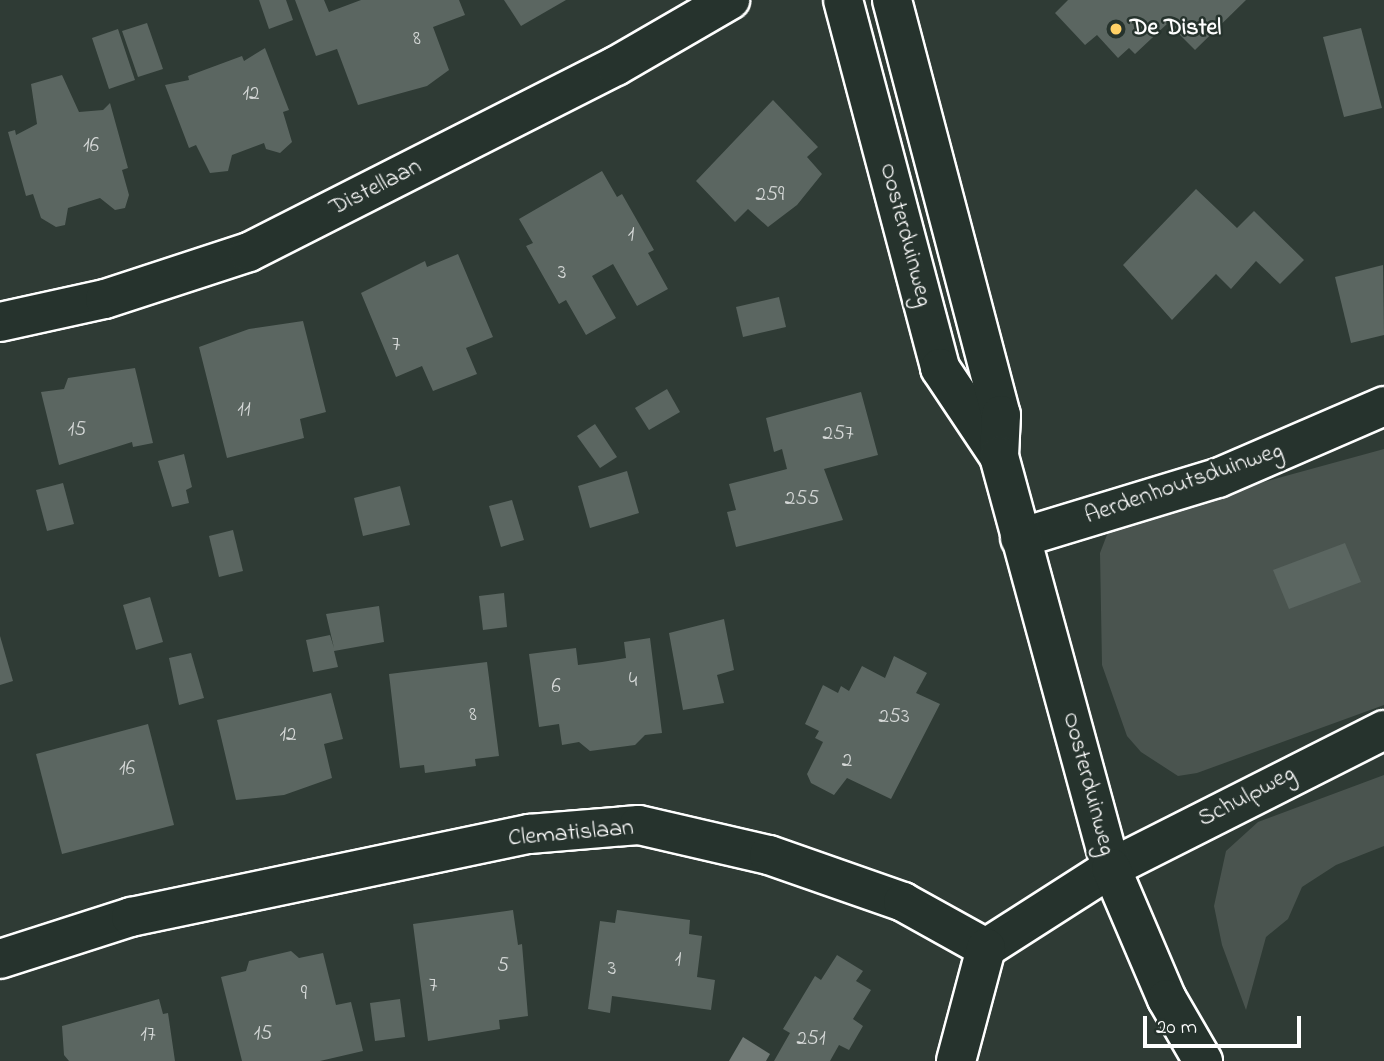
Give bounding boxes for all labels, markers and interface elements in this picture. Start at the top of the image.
place label: De Distel [1130,15,1221,43]
marker: De Distel [1108,21,1124,37]
house number: 8 [413,26,421,52]
house number: 12 [242,81,260,107]
house number: 16 [83,133,99,159]
street label: Distellaan [325,153,427,223]
street label: Oosterduinweg [872,160,938,310]
house number: 259 [756,182,784,208]
house number: 1 [628,222,634,248]
house number: 3 [558,260,566,286]
house number: 7 [392,332,400,358]
house number: 11 [237,397,251,423]
house number: 15 [68,417,86,443]
house number: 257 [822,421,854,447]
street label: Aerdenhoutsduinweg [1081,437,1287,531]
house number: 255 [785,486,819,512]
house number: 4 [629,668,637,694]
house number: 6 [551,674,561,700]
house number: 8 [469,702,477,728]
house number: 253 [878,704,910,730]
street label: Oosterduinweg [1055,709,1121,859]
house number: 12 [279,722,297,748]
house number: 2 [842,748,852,774]
house number: 16 [119,756,135,782]
street label: Schulpweg [1194,760,1300,834]
street label: Clematislaan [507,814,635,854]
house number: 1 [675,947,681,973]
house number: 5 [497,953,509,979]
house number: 3 [608,956,616,982]
house number: 7 [429,973,437,999]
house number: 9 [301,981,307,1007]
scale bar [1146,1002,1304,1046]
text: 20 m [1156,1013,1197,1043]
house number: 15 [254,1021,272,1047]
house number: 17 [140,1022,156,1048]
house number: 251 [796,1026,826,1052]

